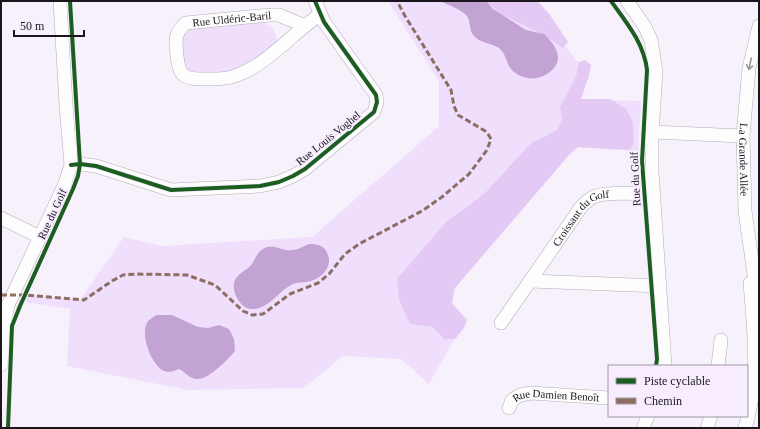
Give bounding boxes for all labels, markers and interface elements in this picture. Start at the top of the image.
street label: Rue Uldéric-Baril [192,9,272,28]
scale bar [14,12,84,38]
text: 50 m [20,19,45,33]
one-way arrow [746,57,754,70]
street label: Rue Louis Voghel [294,108,362,168]
street label: La Grande Allée [737,123,751,196]
street label: Rue du Golf [628,151,642,206]
street label: Rue du Golf [35,187,69,241]
street label: Croissant du Golf [550,188,610,248]
legend [608,365,748,417]
text: Piste cyclable [644,374,710,388]
street label: Rue Damien Benoît [510,387,600,404]
text: Chemin [644,394,682,408]

